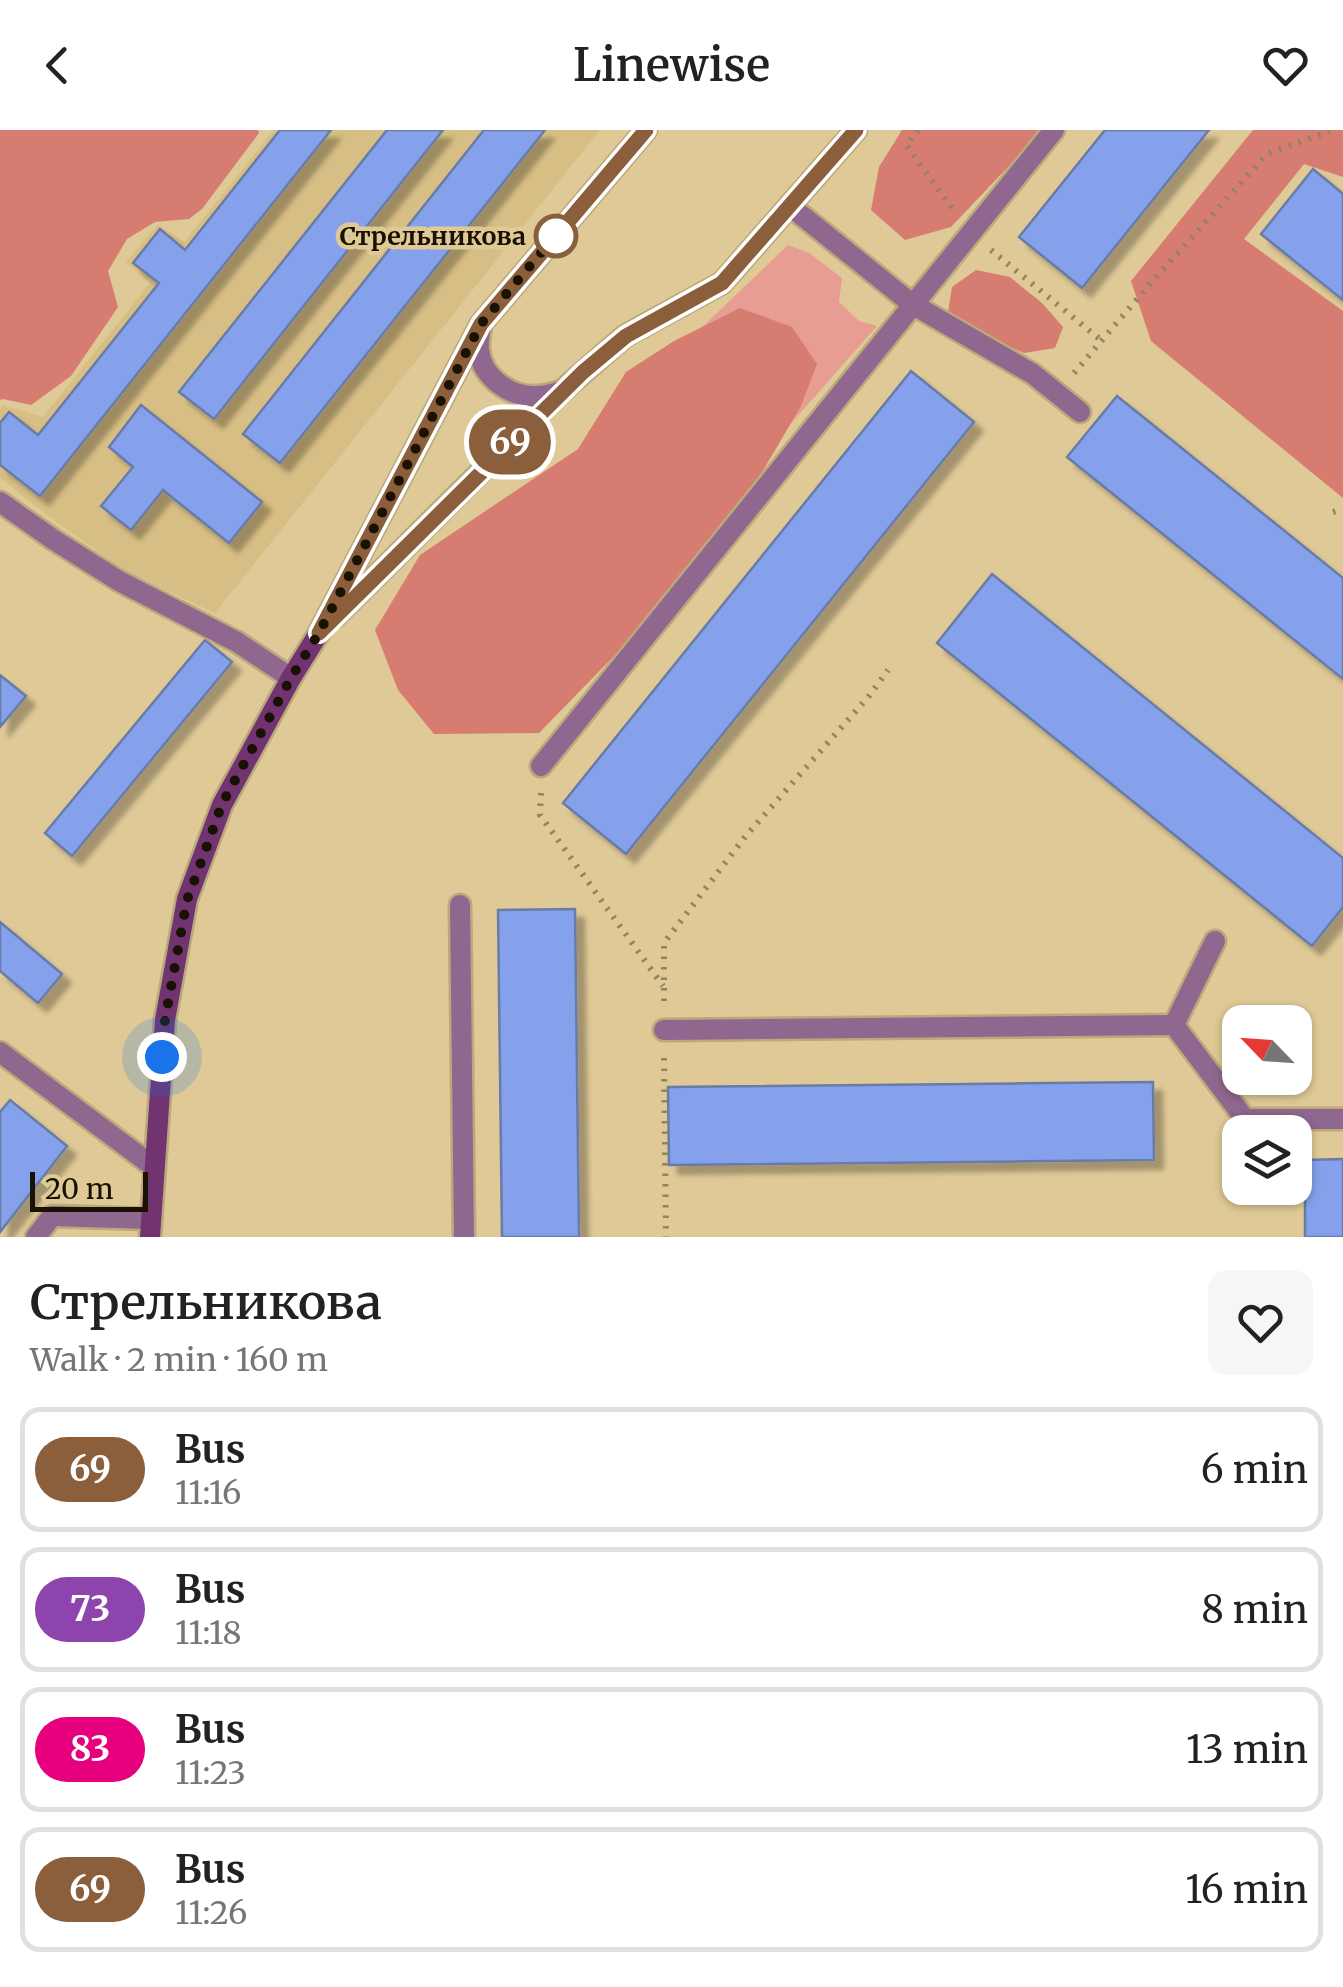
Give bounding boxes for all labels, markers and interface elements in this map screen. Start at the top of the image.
text: Linewise [573,37,770,93]
icon: back [30,38,85,93]
icon: heart [1258,38,1313,93]
marker: Стрельникова [535,215,577,257]
place label: Стрельникова [340,220,526,252]
line badge: 69 [465,410,555,474]
text: 69 [489,420,531,464]
north arrow [1222,1005,1312,1095]
map controls [1222,1005,1312,1205]
your location [137,1032,187,1082]
button: layers [1222,1115,1312,1205]
scale bar [30,1167,148,1212]
text: 20 m [45,1171,114,1207]
button: heart [1208,1270,1313,1375]
text: Стрельникова [30,1272,382,1332]
text: Walk · 2 min · 160 m [30,1340,328,1380]
text: Bus [175,1426,245,1473]
text: 6 min [1201,1446,1308,1493]
text: 69 [69,1447,111,1491]
text: 11:16 [175,1473,241,1513]
text: Bus [175,1566,245,1613]
text: 8 min [1201,1586,1308,1633]
text: 73 [70,1587,110,1631]
text: 11:18 [175,1613,241,1653]
text: Bus [175,1706,245,1753]
text: 13 min [1186,1726,1308,1773]
text: 83 [70,1727,110,1771]
text: 11:23 [175,1753,246,1793]
text: Bus [175,1846,245,1893]
text: 16 min [1185,1866,1308,1913]
text: 69 [69,1867,111,1911]
text: 11:26 [175,1893,247,1933]

